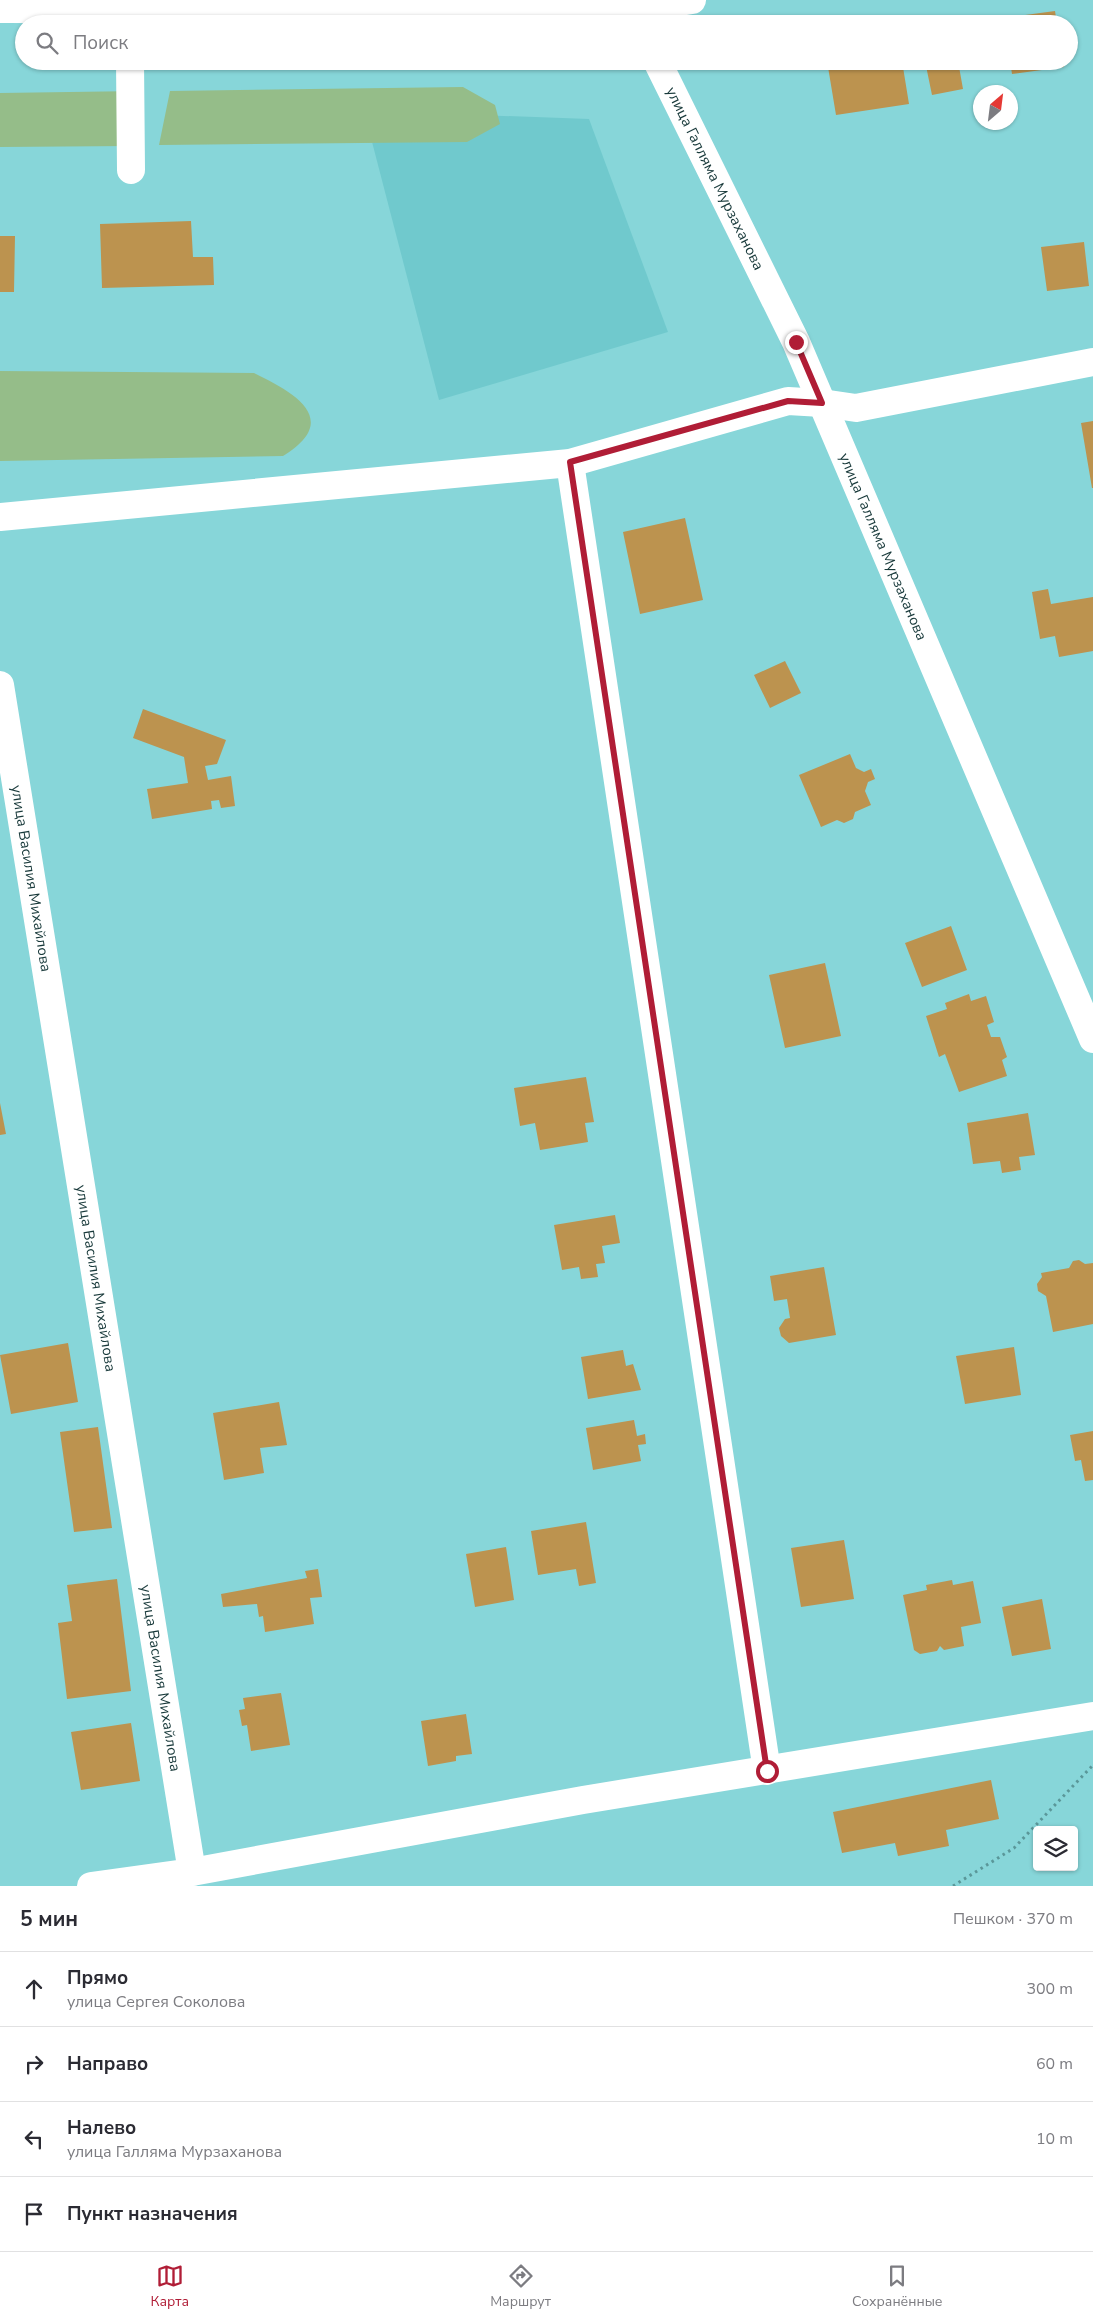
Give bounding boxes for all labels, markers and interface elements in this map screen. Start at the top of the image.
search box [15,15,1078,70]
icon: search [33,29,61,57]
text: Поиск [73,30,128,56]
street label: улица Галляма Мурзаханова [661,83,769,273]
north arrow [973,85,1018,130]
route end [785,331,808,354]
street label: улица Галляма Мурзаханова [834,450,932,644]
street label: улица Василия Михайлова [6,784,56,973]
street label: улица Василия Михайлова [71,1183,121,1373]
street label: улица Василия Михайлова [136,1583,186,1773]
route start [756,1760,779,1783]
map controls [1033,1826,1078,1871]
button: layers [1033,1826,1078,1871]
text: 5 мин [20,1905,78,1933]
text: Пешком · 370 m [953,1908,1073,1930]
text: Прямо [67,1965,128,1991]
icon: ahead [20,1975,48,2003]
text: 300 m [1026,1978,1073,2000]
text: улица Сергея Соколова [67,1991,245,2013]
icon: right [20,2050,48,2078]
text: Направо [67,2051,148,2077]
text: 60 m [1036,2053,1073,2075]
text: Налево [67,2115,136,2141]
icon: left [20,2125,48,2153]
text: 10 m [1036,2128,1073,2150]
text: улица Галляма Мурзаханова [67,2141,282,2163]
icon: arrive [20,2200,48,2228]
text: Пункт назначения [67,2201,238,2227]
tab: Карта [151,2262,189,2311]
tab: Маршрут [490,2262,551,2311]
tab: Сохранённые [852,2262,942,2311]

